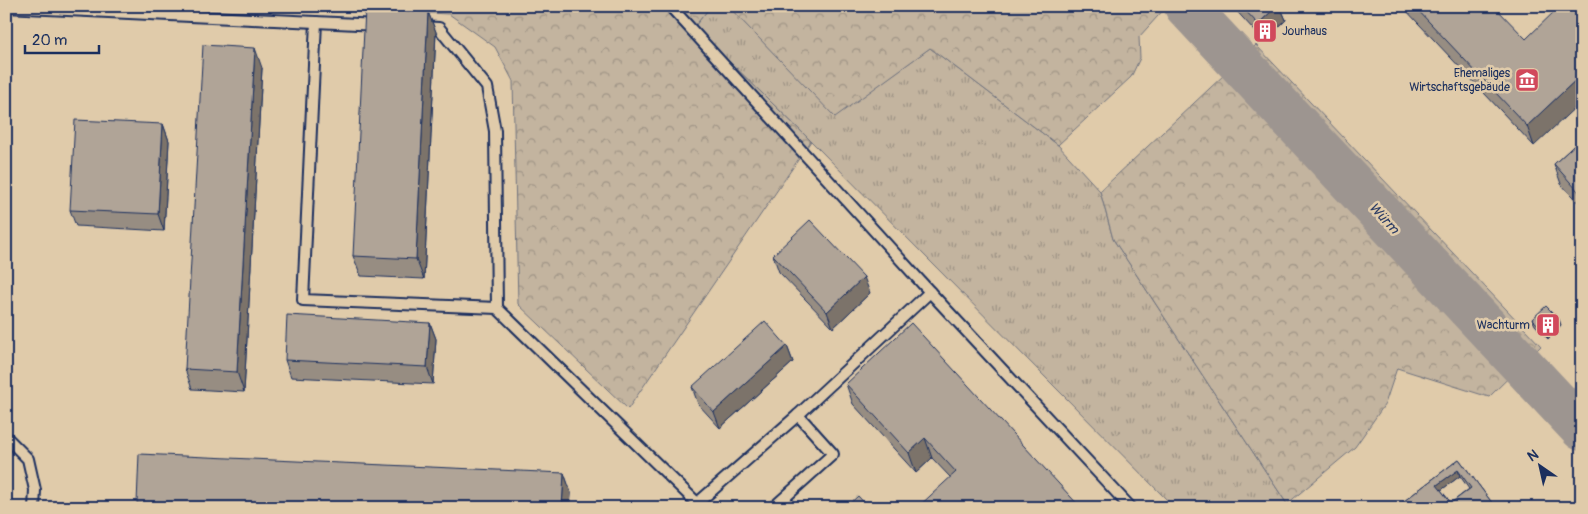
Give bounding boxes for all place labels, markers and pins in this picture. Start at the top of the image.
building icon: Jourhaus [1252,18,1278,44]
place label: Jourhaus [1282,24,1328,39]
place label: Ehemaliges Wirtschaftsgebäude [1409,66,1511,95]
museum icon: Ehemaliges Wirtschaftsgebäude [1514,67,1540,93]
building icon: Wachturm [1535,312,1561,338]
place label: Wachturm [1477,318,1530,333]

